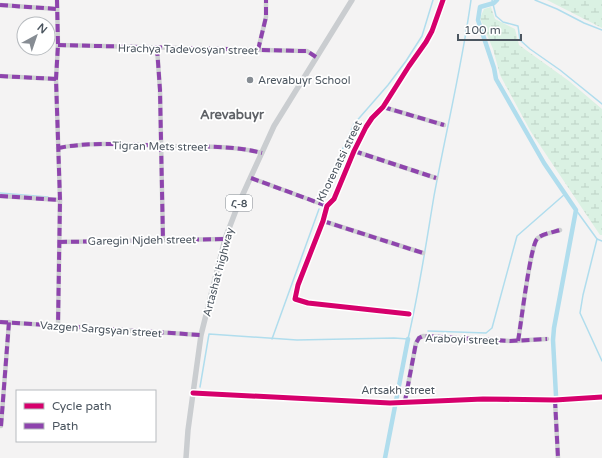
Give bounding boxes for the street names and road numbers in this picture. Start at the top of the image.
street label: Hrachya Tadevosyan street [118,42,258,57]
street label: Khorenatsi street [314,118,365,204]
street label: Tigran Mets street [112,139,208,154]
road number: Հ-8 [226,195,252,211]
street label: Artashat highway [200,226,237,318]
street label: Garegin Njdeh street [88,233,196,248]
street label: Vazgen Sargsyan street [39,319,162,340]
street label: Araboyi street [425,332,499,347]
street label: Artsakh street [361,384,435,397]

